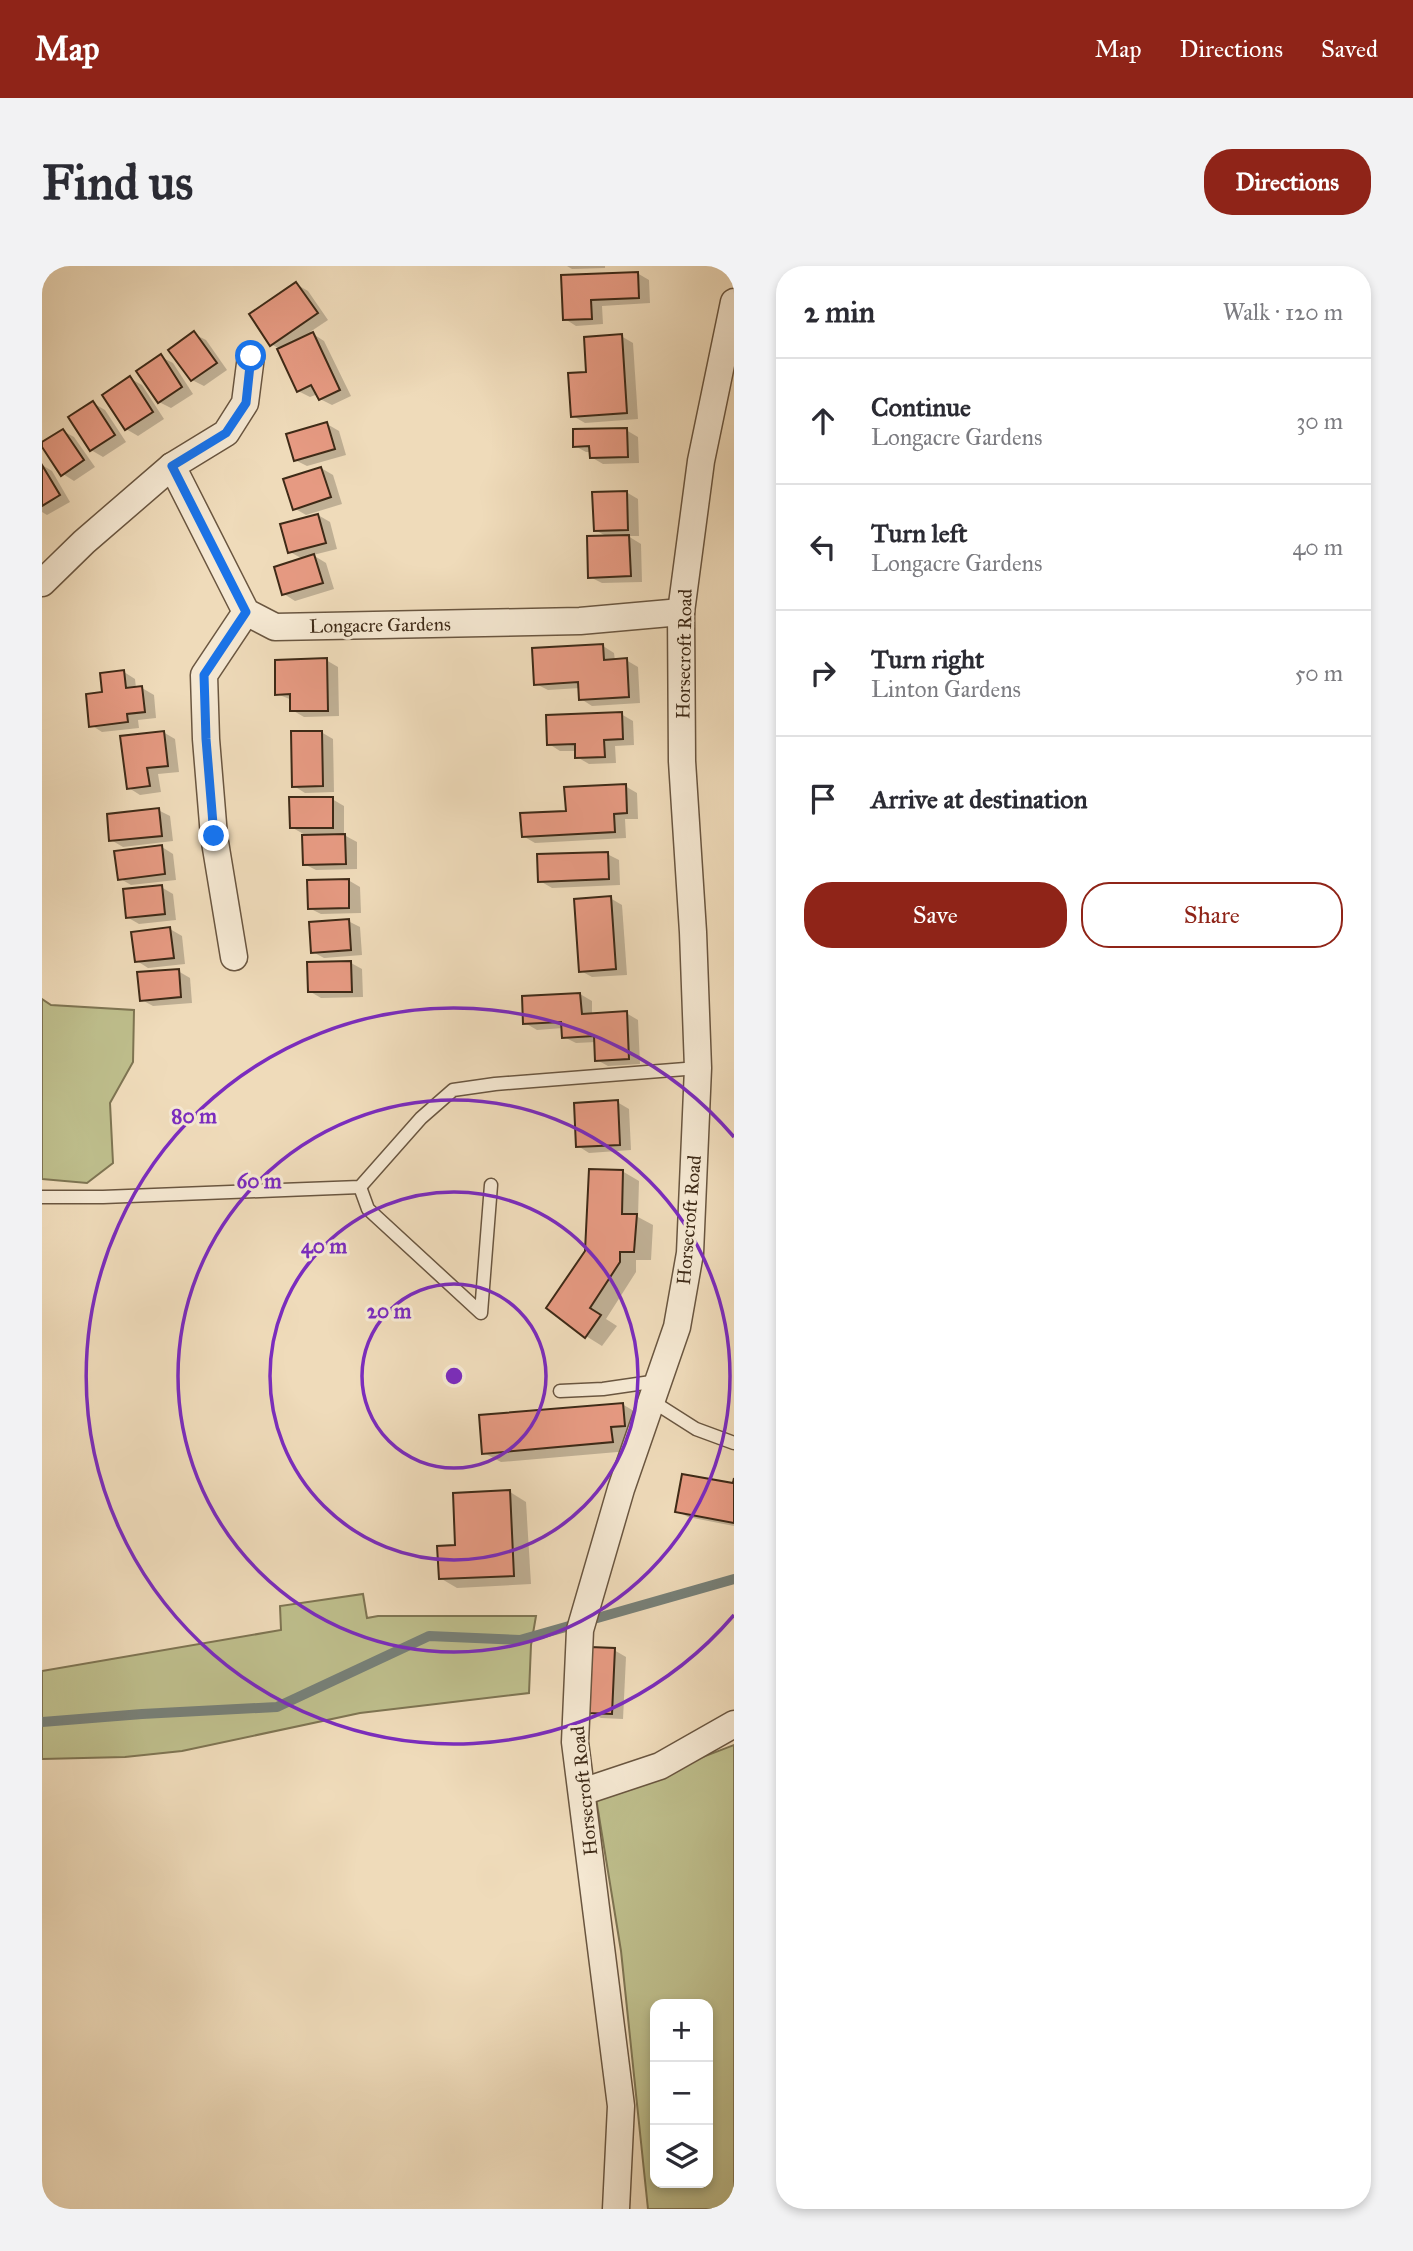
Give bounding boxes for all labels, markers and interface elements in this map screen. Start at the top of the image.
text: Map [35,29,99,69]
text: Map [1095,34,1142,64]
text: Directions [1180,34,1283,64]
text: Saved [1321,34,1378,64]
button: Directions [1204,149,1371,215]
text: Find us [42,153,193,212]
text: 2 min [804,294,875,330]
text: Walk · 120 m [1223,298,1343,326]
route start [235,340,266,371]
text: Continue [871,391,971,423]
icon: ahead [804,402,842,440]
text: 30 m [1296,407,1343,435]
text: Longacre Gardens [871,423,1042,451]
text: Turn left [871,517,967,549]
icon: left [804,528,842,566]
text: 40 m [1293,533,1343,561]
text: Longacre Gardens [871,549,1042,577]
street label: Horsecroft Road [671,588,697,719]
street label: Longacre Gardens [309,612,451,639]
text: Turn right [871,643,984,675]
icon: right [804,654,842,692]
text: 50 m [1295,659,1343,687]
text: Linton Gardens [871,675,1021,703]
icon: arrive [804,780,842,818]
text: Arrive at destination [871,783,1088,815]
route end [198,820,229,851]
button: Save [804,882,1067,948]
button: Share [1081,882,1343,948]
text: 80 m [171,1103,217,1129]
street label: Horsecroft Road [672,1154,706,1286]
text: 60 m [236,1168,282,1194]
text: 40 m [301,1233,347,1259]
text: 20 m [367,1298,412,1324]
centre of rings [442,1364,466,1388]
street label: Horsecroft Road [566,1725,602,1857]
map controls [650,1999,713,2188]
button: + [650,1999,713,2062]
button: − [650,2062,713,2125]
button: layers [650,2125,713,2188]

